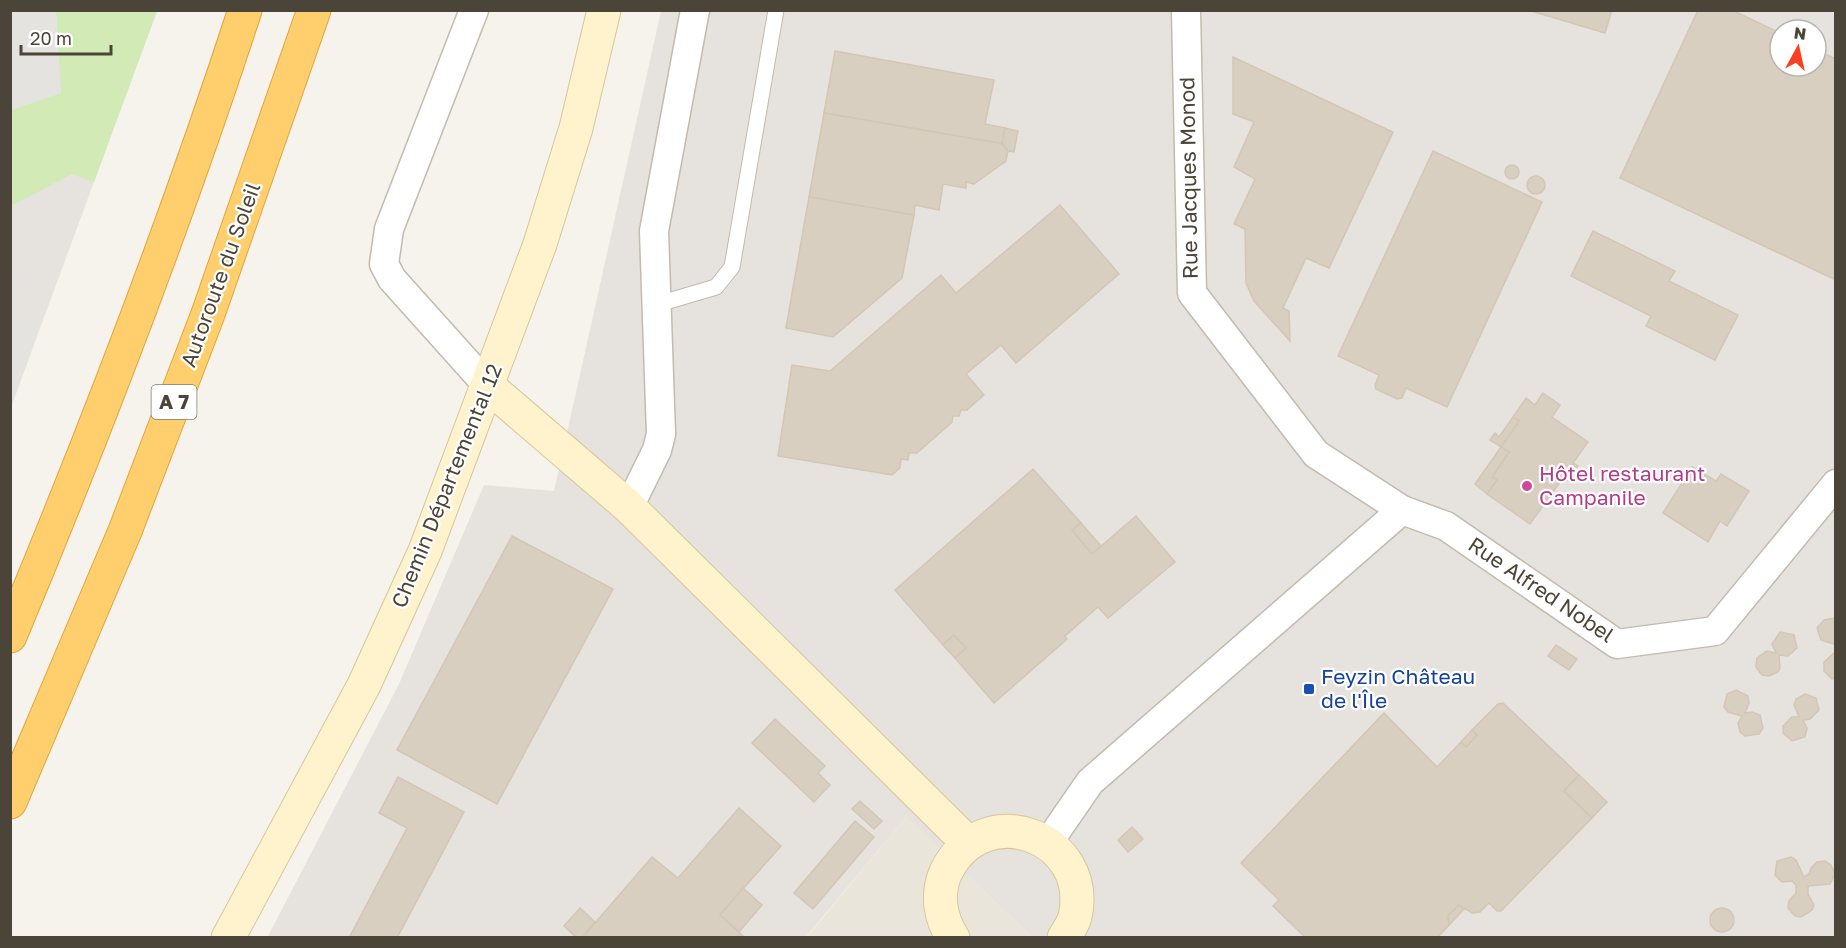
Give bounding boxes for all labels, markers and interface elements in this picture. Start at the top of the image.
scale bar [21,18,111,56]
north arrow [1768,18,1828,78]
text: N [1793,22,1808,44]
text: 20 m [30,27,72,49]
street label: Rue Jacques Monod [1173,77,1203,279]
street label: Autoroute du Soleil [175,179,266,370]
street label: Chemin Départemental 12 [385,360,507,611]
road number: A 7 [152,385,196,419]
place label: Hôtel restaurant Campanile [1539,460,1705,510]
marker: Hôtel restaurant Campanile [1520,479,1534,493]
street label: Rue Alfred Nobel [1464,531,1619,648]
place label: Feyzin Château de l'Île [1321,663,1475,713]
marker: Feyzin Château de l'Île [1302,682,1316,696]

